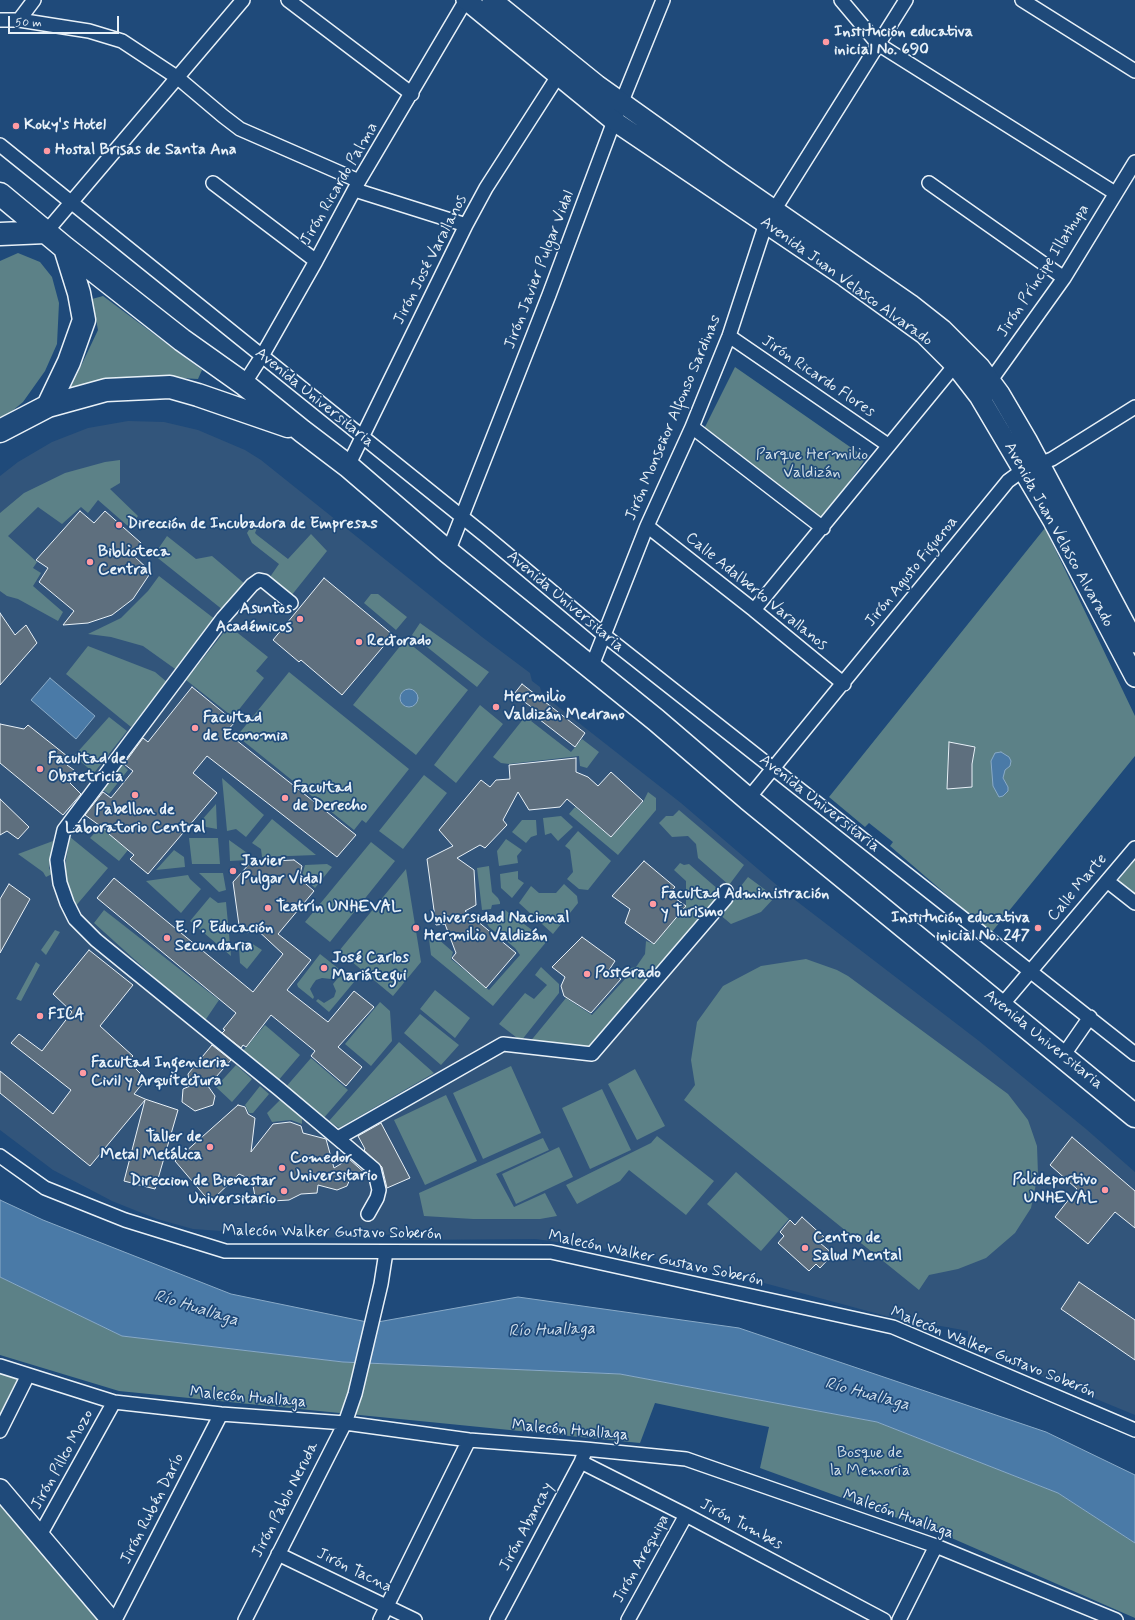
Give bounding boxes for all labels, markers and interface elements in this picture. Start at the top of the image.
scale bar [10,8,121,34]
text: 50 m [15,15,42,31]
place label: Institución educativa inicial No. 690 [834,23,973,61]
marker: Institución educativa inicial No. 690 [821,37,831,47]
place label: Koky's Hotel [24,116,106,136]
street label: Jirón Ricardo Palma [297,119,383,249]
marker: Koky's Hotel [11,121,21,131]
place label: Hostal Brisas de Santa Ana [55,141,237,161]
marker: Hostal Brisas de Santa Ana [42,146,52,156]
street label: Jirón Javier Pulgar Vidal [501,188,579,352]
street label: Jirón José Varallanos [390,192,472,328]
street label: Jirón Príncipe Illathupa [994,201,1094,341]
street label: Avenida Juan Velasco Alvarado [756,213,936,351]
street label: Jirón Monseñor Alfonso Sardinas [622,312,726,524]
street label: Jirón Ricardo Flores [758,332,878,422]
street label: Avenida Universitaria [251,344,377,452]
street label: Avenida Juan Velasco Alvarado [999,439,1117,631]
park label: Parque Hermilio Valdizán [756,446,868,484]
street label: Jirón Agusto Figueroa [861,513,963,631]
place label: Dirección de Incubadora de Empresas [127,515,378,535]
marker: Dirección de Incubadora de Empresas [114,520,124,530]
street label: Calle Adalberto Varallanos [681,529,831,655]
place label: Biblioteca Central [98,543,170,581]
street label: Avenida Universitaria [502,547,628,657]
marker: Biblioteca Central [85,557,95,567]
place label: Asuntos Académicos [216,600,292,638]
marker: Asuntos Académicos [295,614,305,624]
place label: Rectorado [367,632,431,652]
marker: Rectorado [354,637,364,647]
place label: Hermilio Valdizán Medrano [504,688,625,726]
marker: Hermilio Valdizán Medrano [491,702,501,712]
place label: Facultad de Economia [203,709,288,747]
marker: Facultad de Economia [190,723,200,733]
place label: Facultad de Obstetricia [48,750,126,788]
street label: Avenida Universitaria [755,751,883,857]
marker: Facultad de Obstetricia [35,764,45,774]
place label: Facultad de Derecho [293,779,367,817]
marker: Pabellon de Laboratorio Central [130,790,140,800]
marker: Facultad de Derecho [280,793,290,803]
place label: Pabellon de Laboratorio Central [65,801,205,839]
street label: Calle Marte [1044,850,1112,926]
place label: Javier Pulgar Vidal [241,852,322,890]
marker: Javier Pulgar Vidal [228,866,238,876]
place label: Facultad Administración y Turismo [661,885,829,923]
place label: Teatrín UNHEVAL [276,898,401,918]
marker: Facultad Administración y Turismo [648,899,658,909]
marker: Teatrín UNHEVAL [263,903,273,913]
place label: Universidad Nacional Hermilio Valdizán [424,909,570,947]
place label: Institución educativa inicial No. 247 [891,909,1030,947]
place label: E. P. Educación Secundaria [175,919,273,957]
marker: Universidad Nacional Hermilio Valdizán [411,923,421,933]
marker: Institución educativa inicial No. 247 [1033,923,1043,933]
marker: E. P. Educación Secundaria [162,933,172,943]
place label: José Carlos Mariátegui [332,949,409,987]
marker: José Carlos Mariátegui [319,963,329,973]
place label: PostGrado [595,964,661,984]
marker: PostGrado [582,969,592,979]
street label: Avenida Universitaria [980,986,1106,1094]
place label: FICA [48,1006,84,1026]
marker: FICA [35,1011,45,1021]
place label: Facultad Ingenieria Civil y Arquitectura [91,1054,229,1092]
marker: Facultad Ingenieria Civil y Arquitectura [78,1068,88,1078]
place label: Taller de Metal Metálica [100,1128,202,1166]
marker: Taller de Metal Metálica [205,1142,215,1152]
place label: Comedor Universitario [290,1149,378,1187]
marker: Comedor Universitario [277,1163,287,1173]
place label: Polideportivo UNHEVAL [1012,1171,1097,1209]
place label: Direccion de Bienestar Universitario [130,1172,276,1210]
marker: Polideportivo UNHEVAL [1100,1185,1110,1195]
marker: Direccion de Bienestar Universitario [279,1186,289,1196]
street label: Malecón Walker Gustavo Soberón [222,1221,442,1245]
street label: Malecón Walker Gustavo Soberón [546,1227,766,1291]
place label: Centro de Salud Mental [813,1229,902,1267]
marker: Centro de Salud Mental [800,1243,810,1253]
water label: Río Huallaga [151,1286,241,1332]
street label: Malecón Walker Gustavo Soberón [887,1303,1099,1403]
water label: Río Huallaga [508,1319,596,1343]
water label: Río Huallaga [822,1374,912,1416]
street label: Malecón Huallaga [189,1383,307,1413]
street label: Jirón Pillco Mozo [28,1407,98,1513]
street label: Malecón Huallaga [511,1416,629,1446]
street label: Jirón Pablo Neruda [249,1439,323,1561]
park label: Bosque de la Memoria [830,1444,910,1482]
street label: Jirón Rubén Darío [117,1450,189,1568]
street label: Jirón Abancay [496,1480,558,1574]
street label: Malecón Huallaga [840,1486,956,1544]
street label: Jirón Tumbes [696,1495,786,1555]
street label: Jirón Arequipa [610,1511,674,1607]
street label: Jirón Tacna [313,1545,395,1597]

